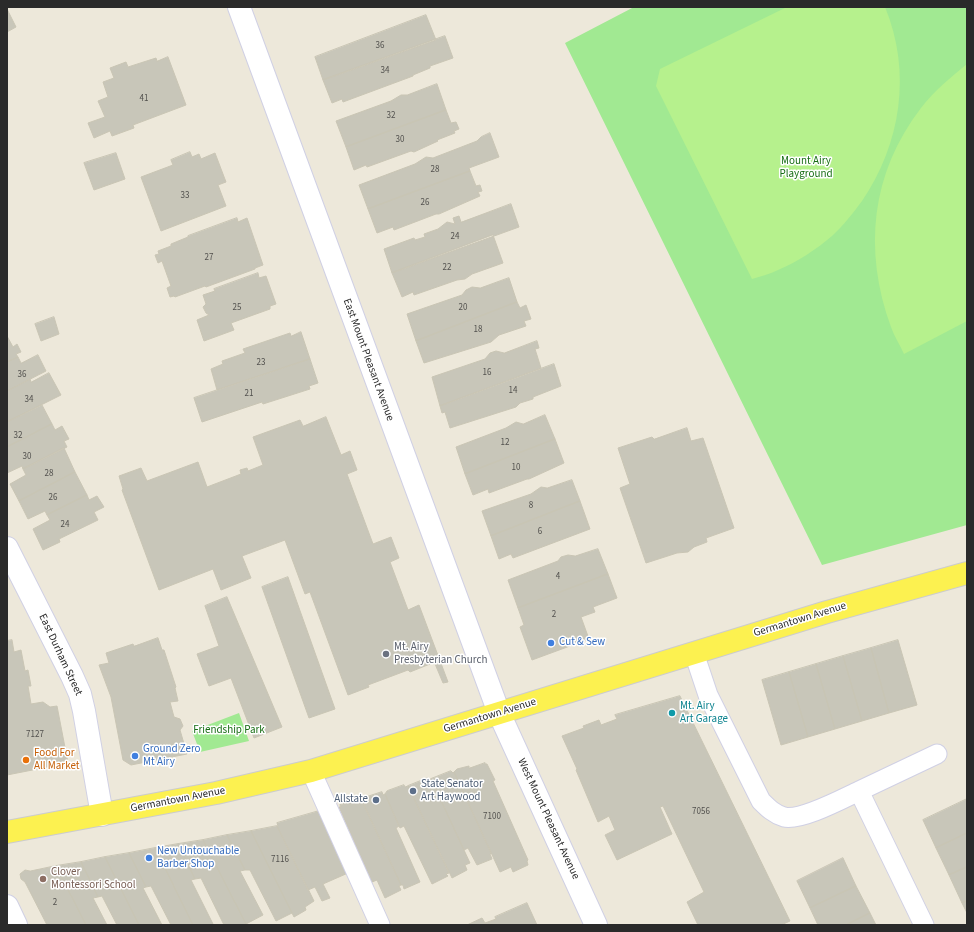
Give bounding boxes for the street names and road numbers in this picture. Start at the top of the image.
street label: East Mount Pleasant Avenue [340,297,396,423]
street label: Germantown Avenue [752,600,848,640]
street label: East Durham Street [35,612,85,698]
street label: Germantown Avenue [442,696,538,736]
street label: West Mount Pleasant Avenue [514,756,582,882]
street label: Germantown Avenue [129,784,227,816]

